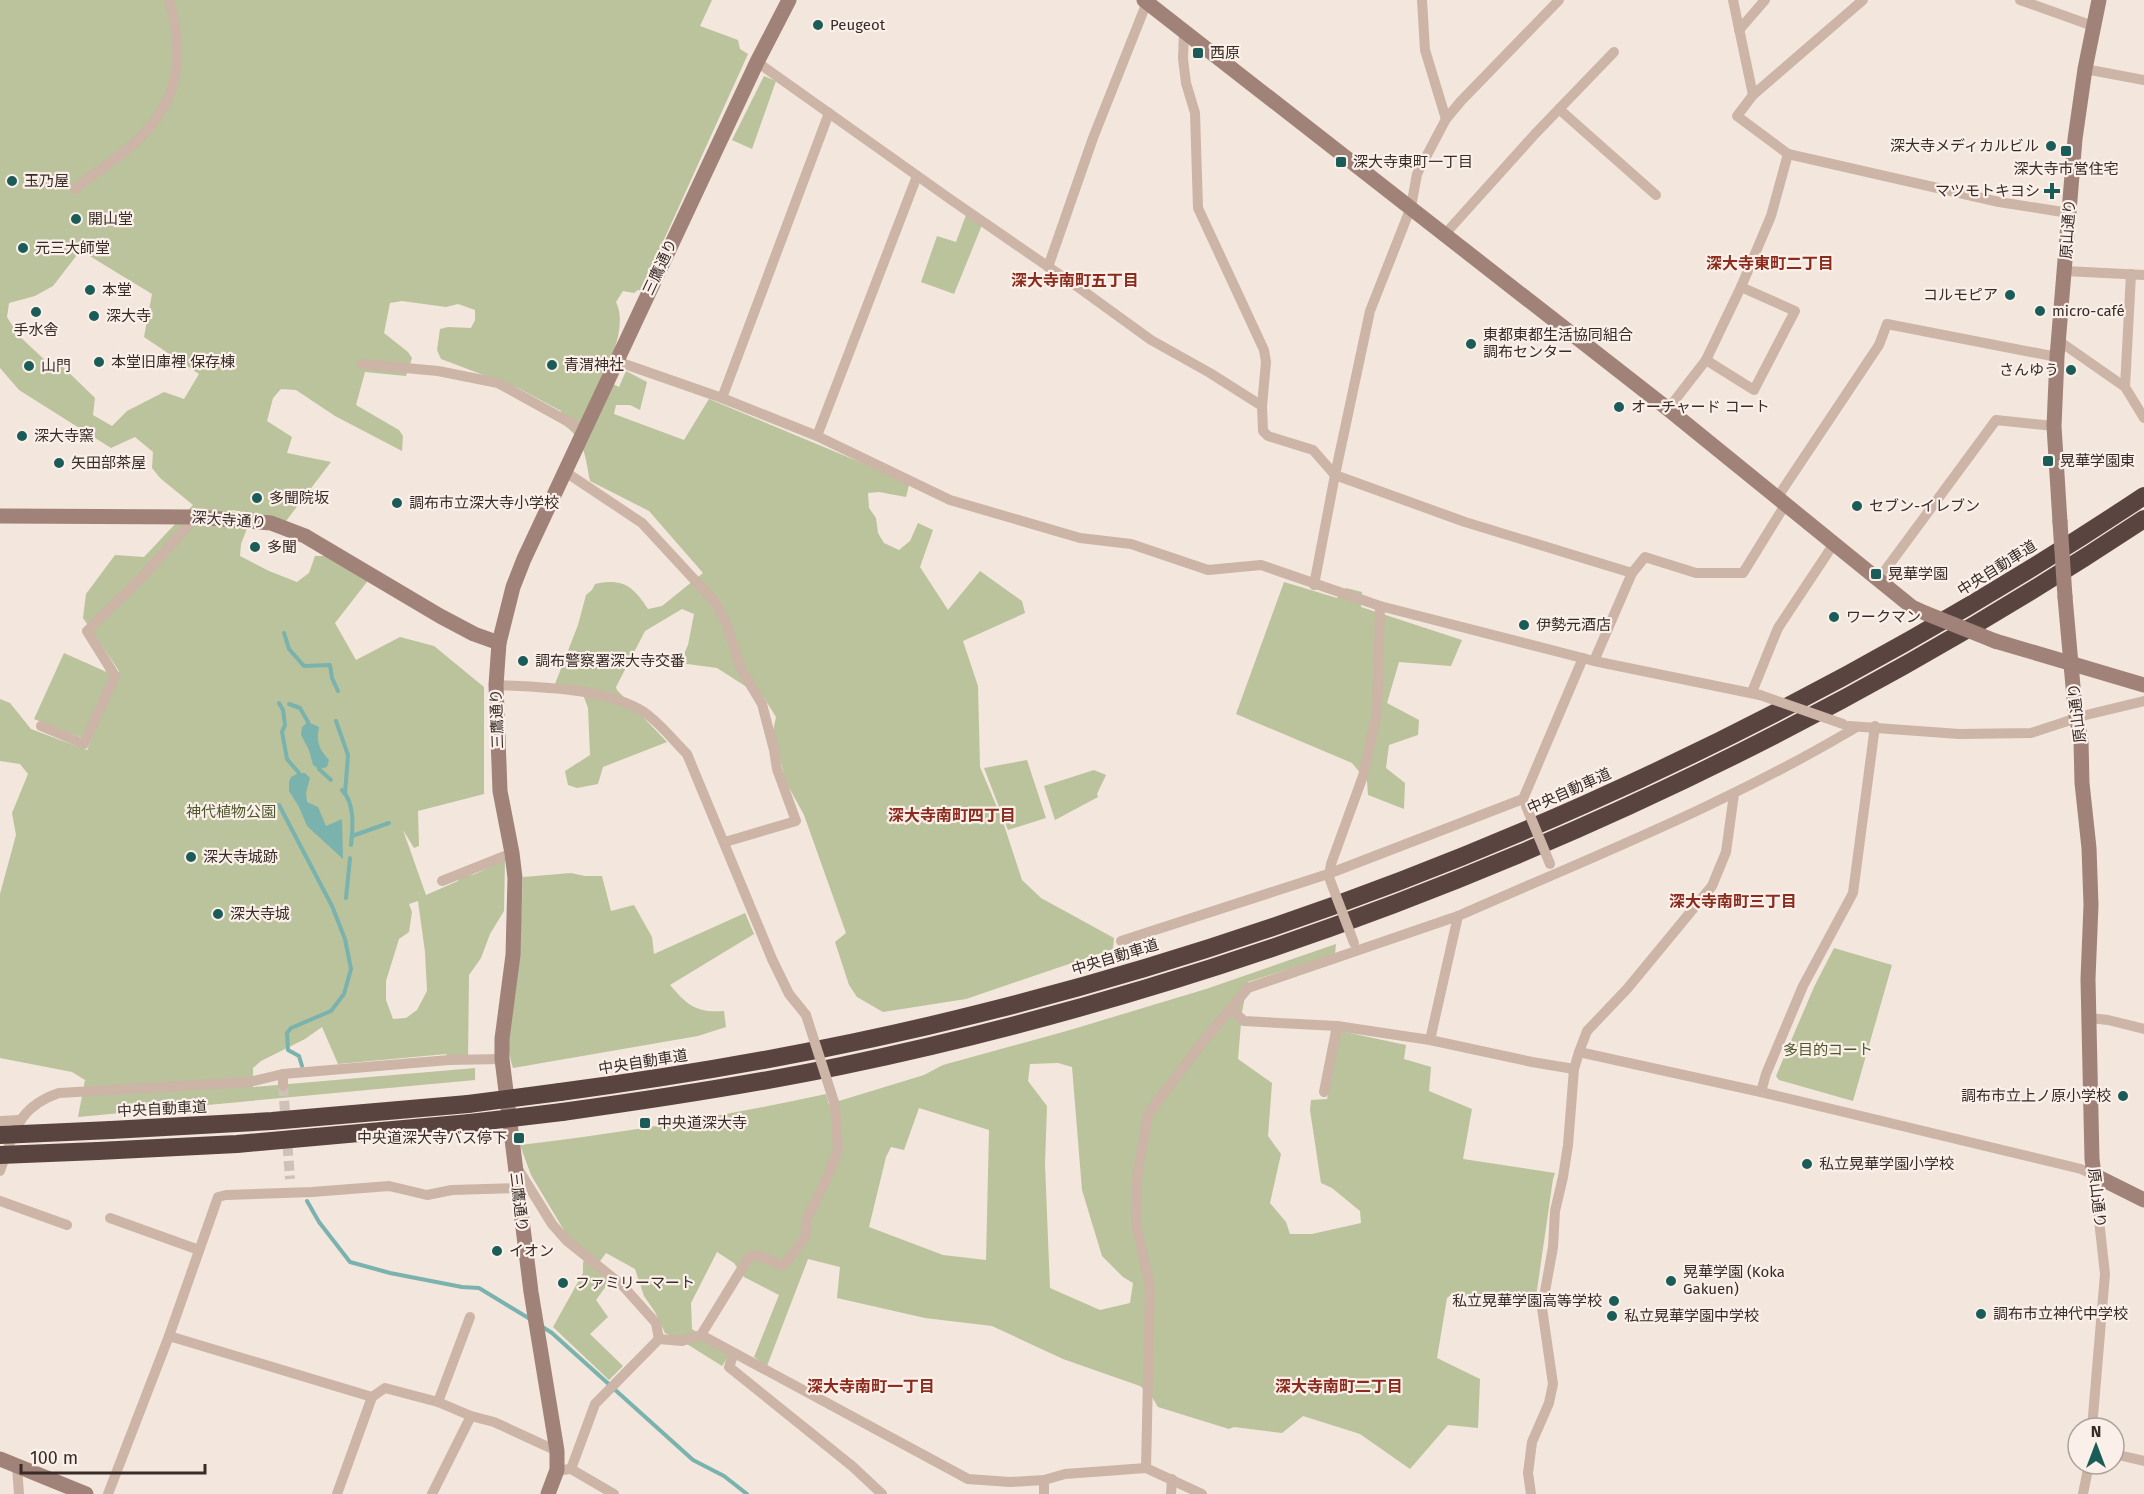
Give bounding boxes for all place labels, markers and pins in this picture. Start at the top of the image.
place label: Peugeot [830,16,886,34]
marker: Peugeot [811,18,825,32]
place label: 西原 [1210,44,1240,62]
marker: 西原 [1191,46,1205,60]
place label: 深大寺メディカルビル [1890,137,2039,155]
marker: 深大寺メディカルビル [2044,139,2058,153]
marker: 深大寺市営住宅 [2059,144,2073,158]
place label: 深大寺東町一丁目 [1353,153,1473,171]
marker: 深大寺東町一丁目 [1334,155,1348,169]
place label: 深大寺市営住宅 [2013,160,2119,178]
place label: 玉乃屋 [24,172,69,190]
marker: 玉乃屋 [5,174,19,188]
place label: マツモトキヨシ [1935,182,2040,200]
marker: マツモトキヨシ [2045,184,2059,198]
place label: 開山堂 [88,210,133,228]
marker: 開山堂 [69,212,83,226]
place label: 元三大師堂 [35,239,110,257]
marker: 元三大師堂 [16,241,30,255]
place label: 本堂 [102,281,132,299]
marker: 本堂 [83,283,97,297]
place label: コルモピア [1923,286,1998,304]
marker: コルモピア [2003,288,2017,302]
place label: micro-café [2052,302,2125,320]
marker: micro-café [2033,304,2047,318]
marker: 手水舎 [29,305,43,319]
place label: 深大寺 [106,307,151,325]
marker: 深大寺 [87,309,101,323]
place label: 手水舎 [13,321,59,339]
place label: 東都東都生活協同組合 調布センター [1483,326,1633,361]
marker: 東都東都生活協同組合 調布センター [1464,337,1478,351]
place label: 本堂旧庫裡 保存棟 [111,353,235,371]
marker: 本堂旧庫裡 保存棟 [92,355,106,369]
place label: 青渭神社 [564,356,624,374]
place label: 山門 [41,357,71,375]
marker: 青渭神社 [545,358,559,372]
marker: 山門 [22,359,36,373]
place label: さんゆう [1999,361,2059,379]
marker: さんゆう [2064,363,2078,377]
place label: オーチャード コート [1631,398,1770,416]
marker: オーチャード コート [1612,400,1626,414]
place label: 深大寺窯 [34,427,94,445]
marker: 深大寺窯 [15,429,29,443]
place label: 晃華学園東 [2060,452,2135,470]
place label: 矢田部茶屋 [71,454,146,472]
marker: 晃華学園東 [2041,454,2055,468]
marker: 矢田部茶屋 [52,456,66,470]
place label: 多聞院坂 [269,489,329,507]
marker: 多聞院坂 [250,491,264,505]
place label: 調布市立深大寺小学校 [409,494,559,512]
marker: 調布市立深大寺小学校 [390,496,404,510]
place label: セブン-イレブン [1869,497,1980,515]
marker: セブン-イレブン [1850,499,1864,513]
place label: 多聞 [267,538,297,556]
marker: 多聞 [248,540,262,554]
place label: 晃華学園 [1888,565,1948,583]
marker: 晃華学園 [1869,567,1883,581]
place label: ワークマン [1846,608,1921,626]
marker: ワークマン [1827,610,1841,624]
place label: 伊勢元酒店 [1536,616,1611,634]
marker: 伊勢元酒店 [1517,618,1531,632]
place label: 調布警察署深大寺交番 [535,652,685,670]
marker: 調布警察署深大寺交番 [516,654,530,668]
place label: 深大寺城跡 [203,848,278,866]
marker: 深大寺城跡 [184,850,198,864]
place label: 深大寺城 [230,905,290,923]
marker: 深大寺城 [211,907,225,921]
place label: 調布市立上ノ原小学校 [1961,1087,2111,1105]
marker: 調布市立上ノ原小学校 [2116,1089,2130,1103]
place label: 中央道深大寺 [657,1114,747,1132]
marker: 中央道深大寺 [638,1116,652,1130]
place label: 中央道深大寺バス停下 [357,1129,507,1147]
marker: 中央道深大寺バス停下 [512,1131,526,1145]
place label: 私立晃華学園小学校 [1819,1155,1954,1173]
marker: 私立晃華学園小学校 [1800,1157,1814,1171]
place label: イオン [509,1242,554,1260]
marker: イオン [490,1244,504,1258]
place label: 晃華学園 (Koka Gakuen) [1683,1263,1785,1298]
place label: ファミリーマート [575,1274,695,1292]
marker: 晃華学園 (Koka Gakuen) [1664,1274,1678,1288]
marker: ファミリーマート [556,1276,570,1290]
place label: 私立晃華学園高等学校 [1452,1292,1602,1310]
marker: 私立晃華学園高等学校 [1607,1294,1621,1308]
place label: 調布市立神代中学校 [1993,1305,2128,1323]
place label: 私立晃華学園中学校 [1624,1307,1759,1325]
marker: 調布市立神代中学校 [1974,1307,1988,1321]
marker: 私立晃華学園中学校 [1605,1309,1619,1323]

